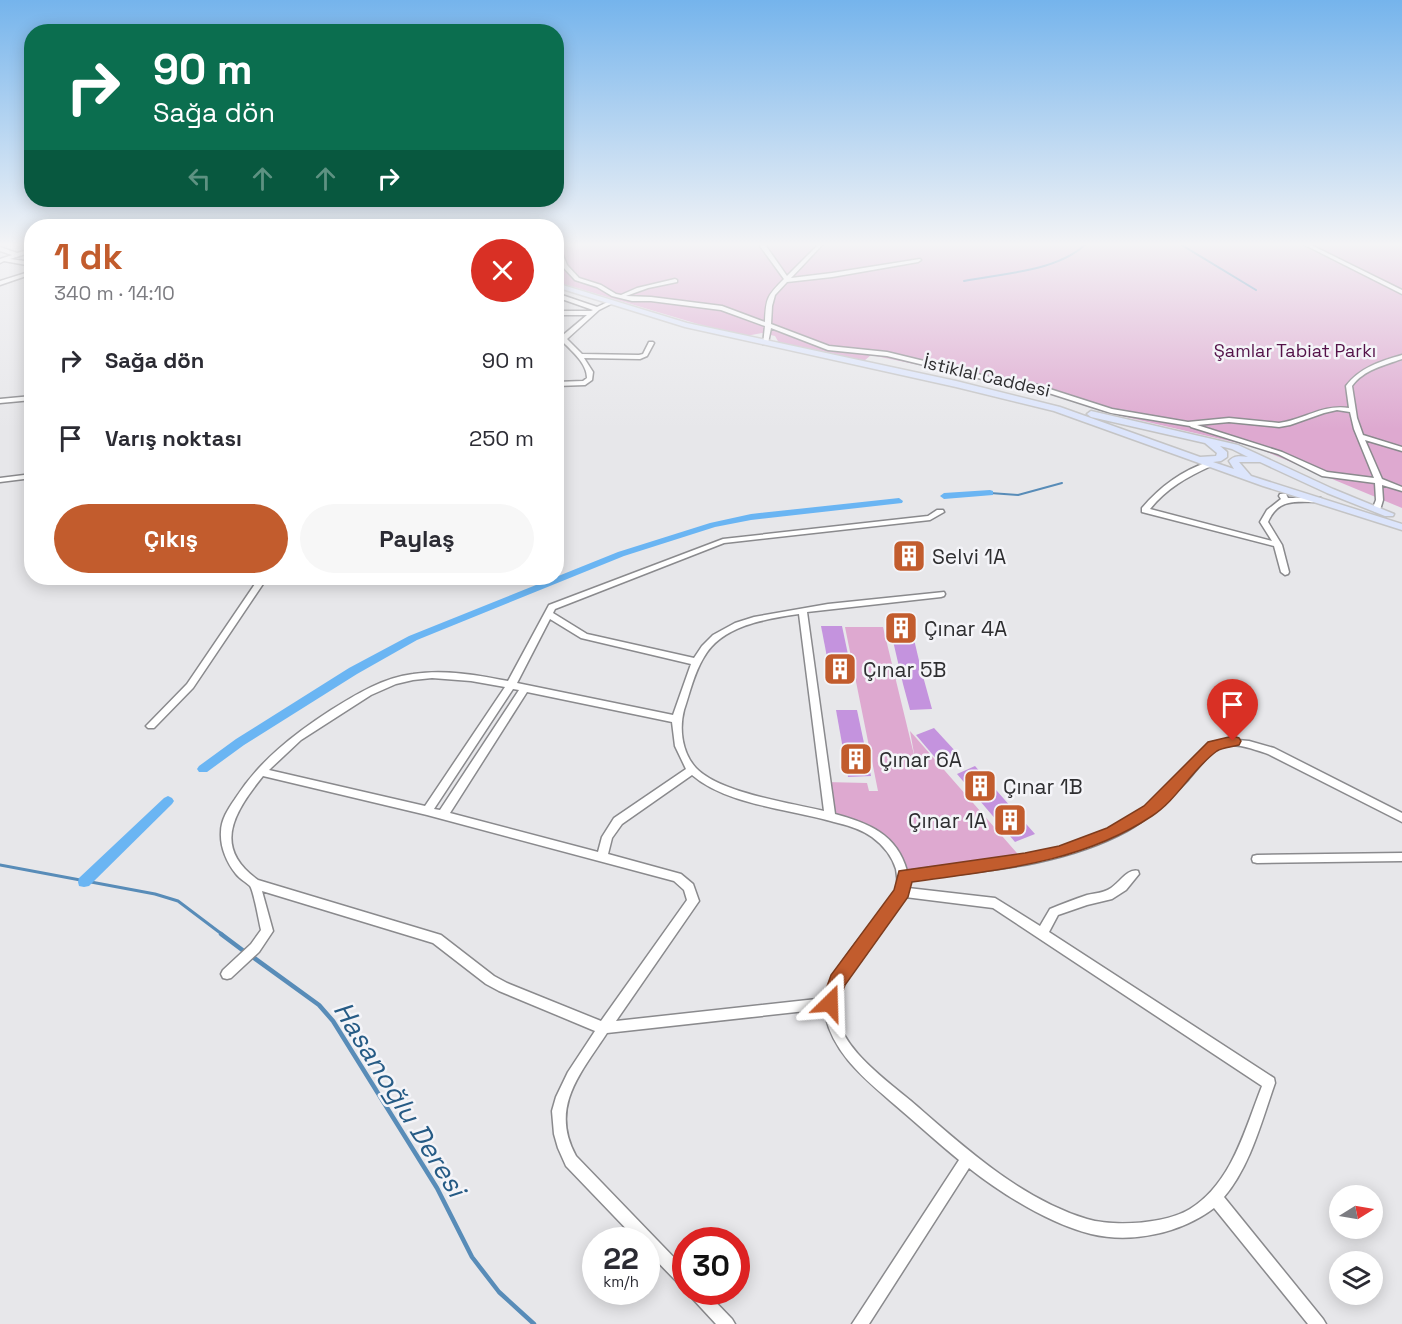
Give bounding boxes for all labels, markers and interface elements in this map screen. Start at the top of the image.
text: 90 m [153,43,253,96]
icon: right [54,48,132,126]
text: Sağa dön [153,95,275,130]
icon: left [183,162,216,195]
icon: ahead [246,162,279,195]
icon: ahead [309,162,342,195]
icon: right [372,162,405,195]
text: 1 dk [54,234,123,280]
button: close [471,239,534,302]
text: 340 m · 14:10 [54,280,175,306]
park label: Şamlar Tabiat Parkı [1214,339,1376,362]
icon: right [54,344,87,377]
text: Sağa dön [105,346,204,374]
text: 90 m [482,346,534,374]
street label: İstiklal Caddesi [921,350,1053,402]
icon: arrive [54,422,87,455]
text: Varış noktası [105,424,242,452]
text: 250 m [469,424,534,452]
button: Çıkış [54,504,288,573]
button: Paylaş [300,504,534,573]
building icon: Selvi 1A [891,538,927,574]
place label: Selvi 1A [932,543,1006,570]
building icon: Çınar 4A [883,610,919,646]
place label: Çınar 4A [924,615,1007,642]
building icon: Çınar 5B [822,651,858,687]
place label: Çınar 5B [863,656,946,683]
pin [1207,679,1258,741]
icon: arrive [1216,688,1249,721]
building icon: Çınar 6A [838,741,874,777]
place label: Çınar 6A [879,746,962,773]
building icon: Çınar 1B [962,768,998,804]
place label: Çınar 1B [1003,773,1083,800]
building icon: Çınar 1A [992,802,1028,838]
place label: Çınar 1A [908,807,987,834]
position arrow [798,971,862,1035]
water label: Hasanoğlu Deresi [326,995,476,1206]
north arrow [1329,1185,1383,1239]
map controls [1329,1185,1383,1305]
speed limit sign: 30 [672,1227,750,1305]
text: 22 [603,1239,639,1278]
button: layers [1329,1251,1383,1305]
text: km/h [603,1272,639,1291]

